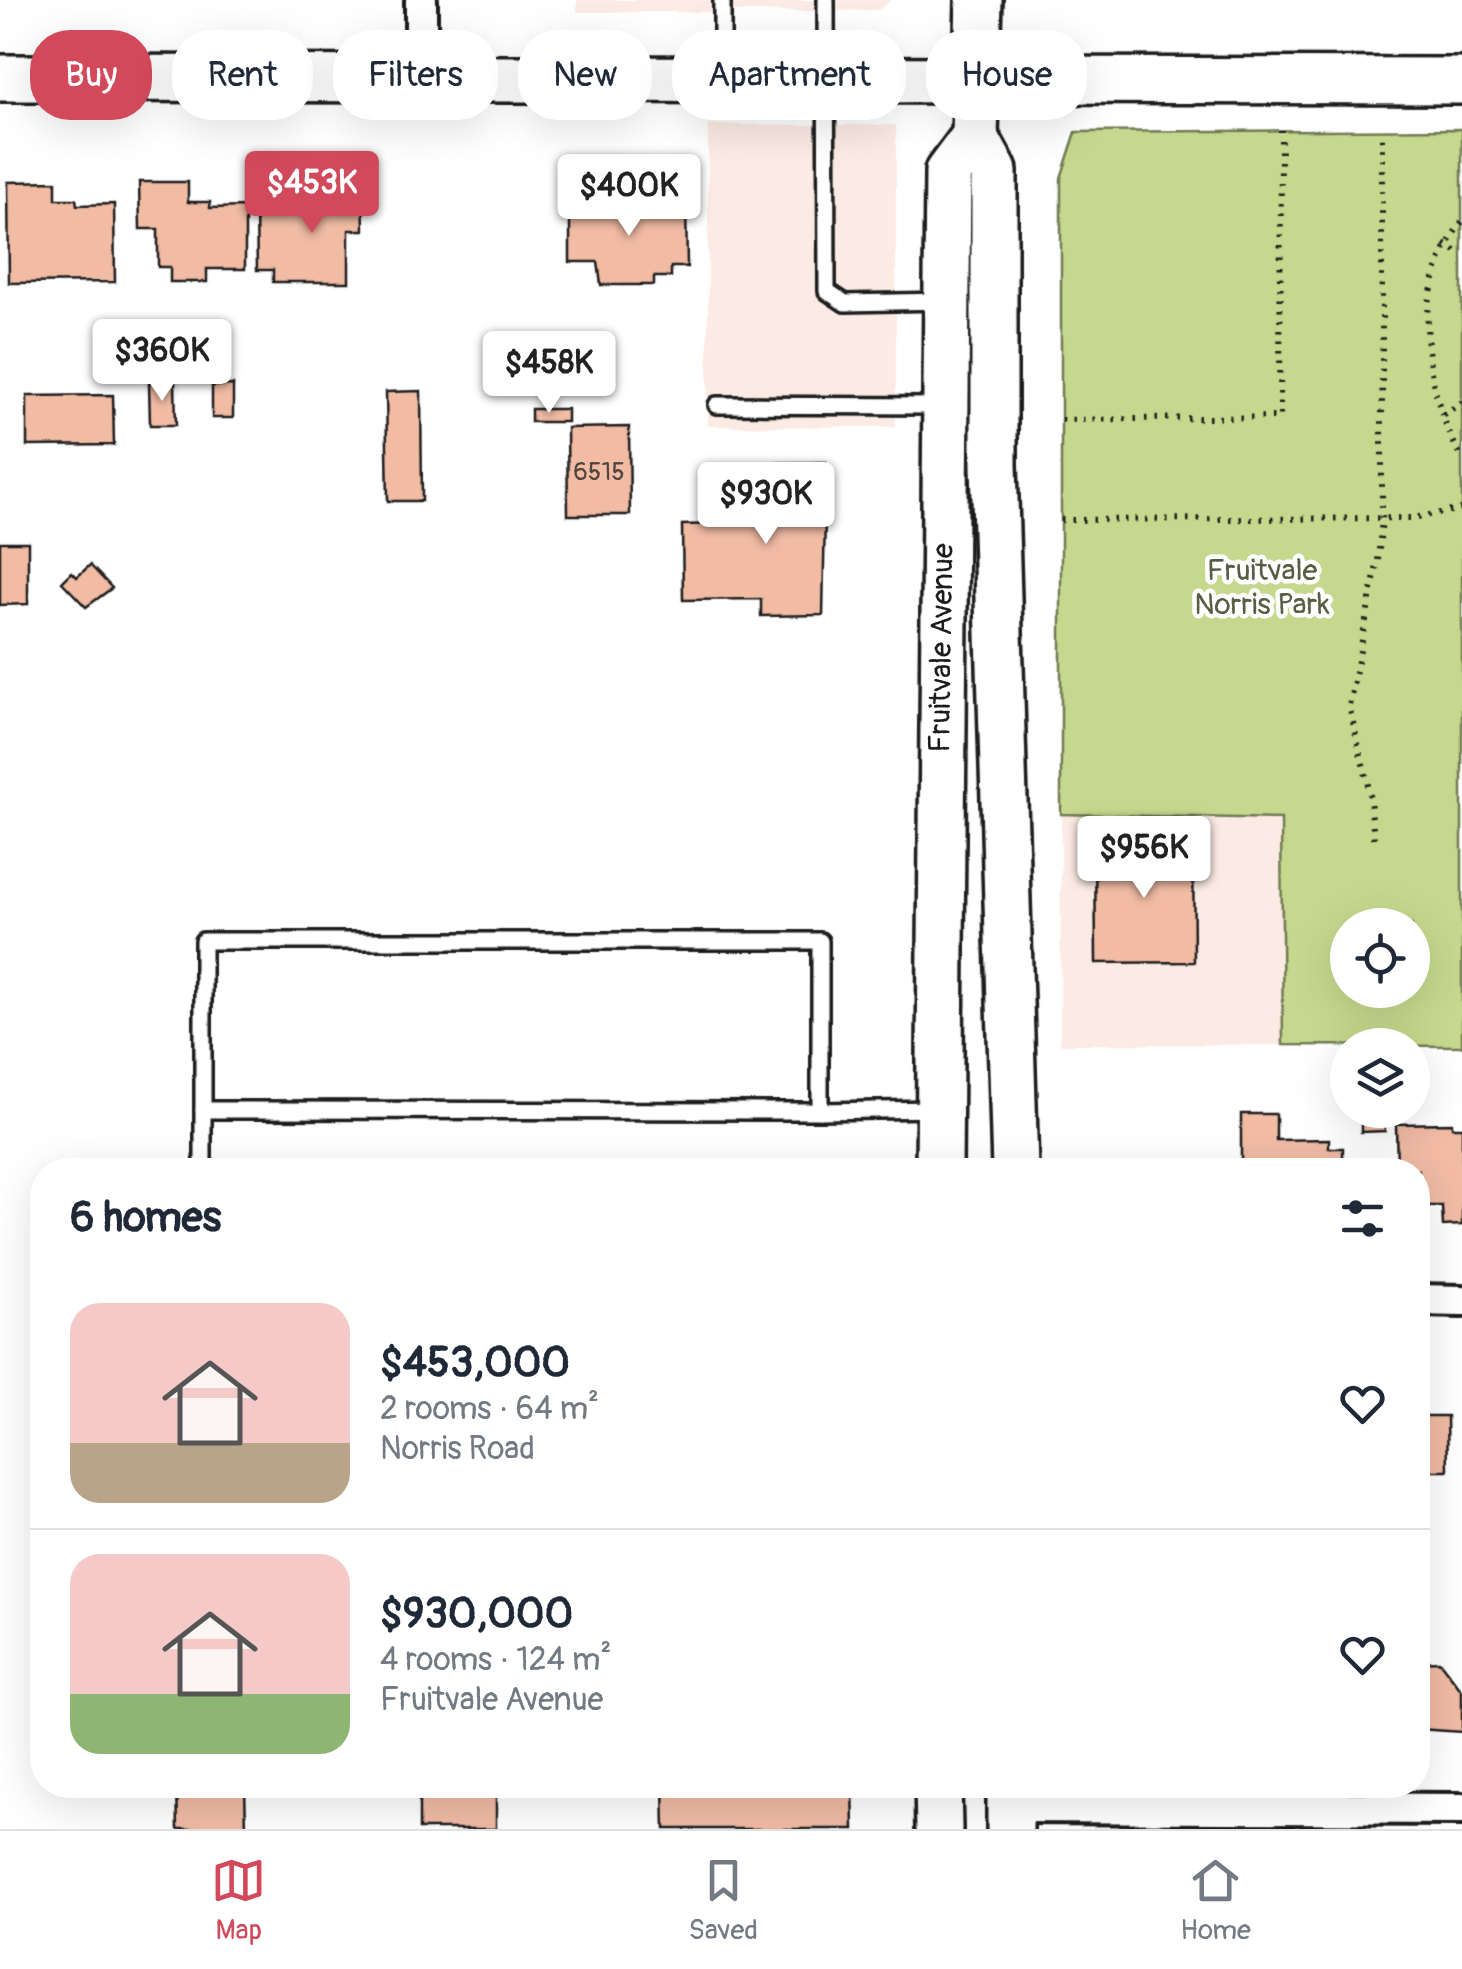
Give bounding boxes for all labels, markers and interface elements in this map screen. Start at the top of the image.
chip: Buy [30,30,152,120]
chip: Rent [172,30,313,120]
chip: Filters [333,30,498,120]
chip: New [518,30,652,120]
chip: Apartment [672,30,906,120]
chip: House [926,30,1087,120]
pin: $453K [242,151,382,236]
pin: $400K [559,154,699,239]
text: $453K [267,163,357,203]
text: $400K [580,166,678,206]
pin: $360K [92,319,232,404]
text: $360K [115,331,209,371]
pin: $458K [479,331,619,416]
text: $458K [505,343,593,383]
house number: 6515 [573,457,625,488]
pin: $930K [696,462,836,547]
text: $930K [720,474,812,514]
street label: Fruitvale Avenue [921,543,962,753]
park label: Fruitvale Norris Park [1194,552,1330,623]
pin: $956K [1074,816,1214,901]
text: $956K [1099,828,1189,868]
map controls [1330,908,1430,1128]
button: locate [1330,908,1430,1008]
button: layers [1330,1028,1430,1128]
icon: filters [1335,1191,1390,1246]
text: 6 homes [70,1192,221,1244]
text: $453,000 [380,1337,570,1389]
icon: home [150,1343,270,1463]
icon: heart [1335,1376,1390,1431]
text: 2 rooms · 64 m² [380,1389,599,1429]
text: Norris Road [380,1429,535,1469]
text: $930,000 [380,1588,573,1640]
icon: home [150,1594,270,1714]
icon: heart [1335,1627,1390,1682]
text: 4 rooms · 124 m² [380,1640,611,1680]
text: Fruitvale Avenue [380,1680,603,1720]
tab: Map [211,1853,266,1948]
tab: Saved [688,1853,758,1948]
tab: Home [1180,1853,1251,1948]

